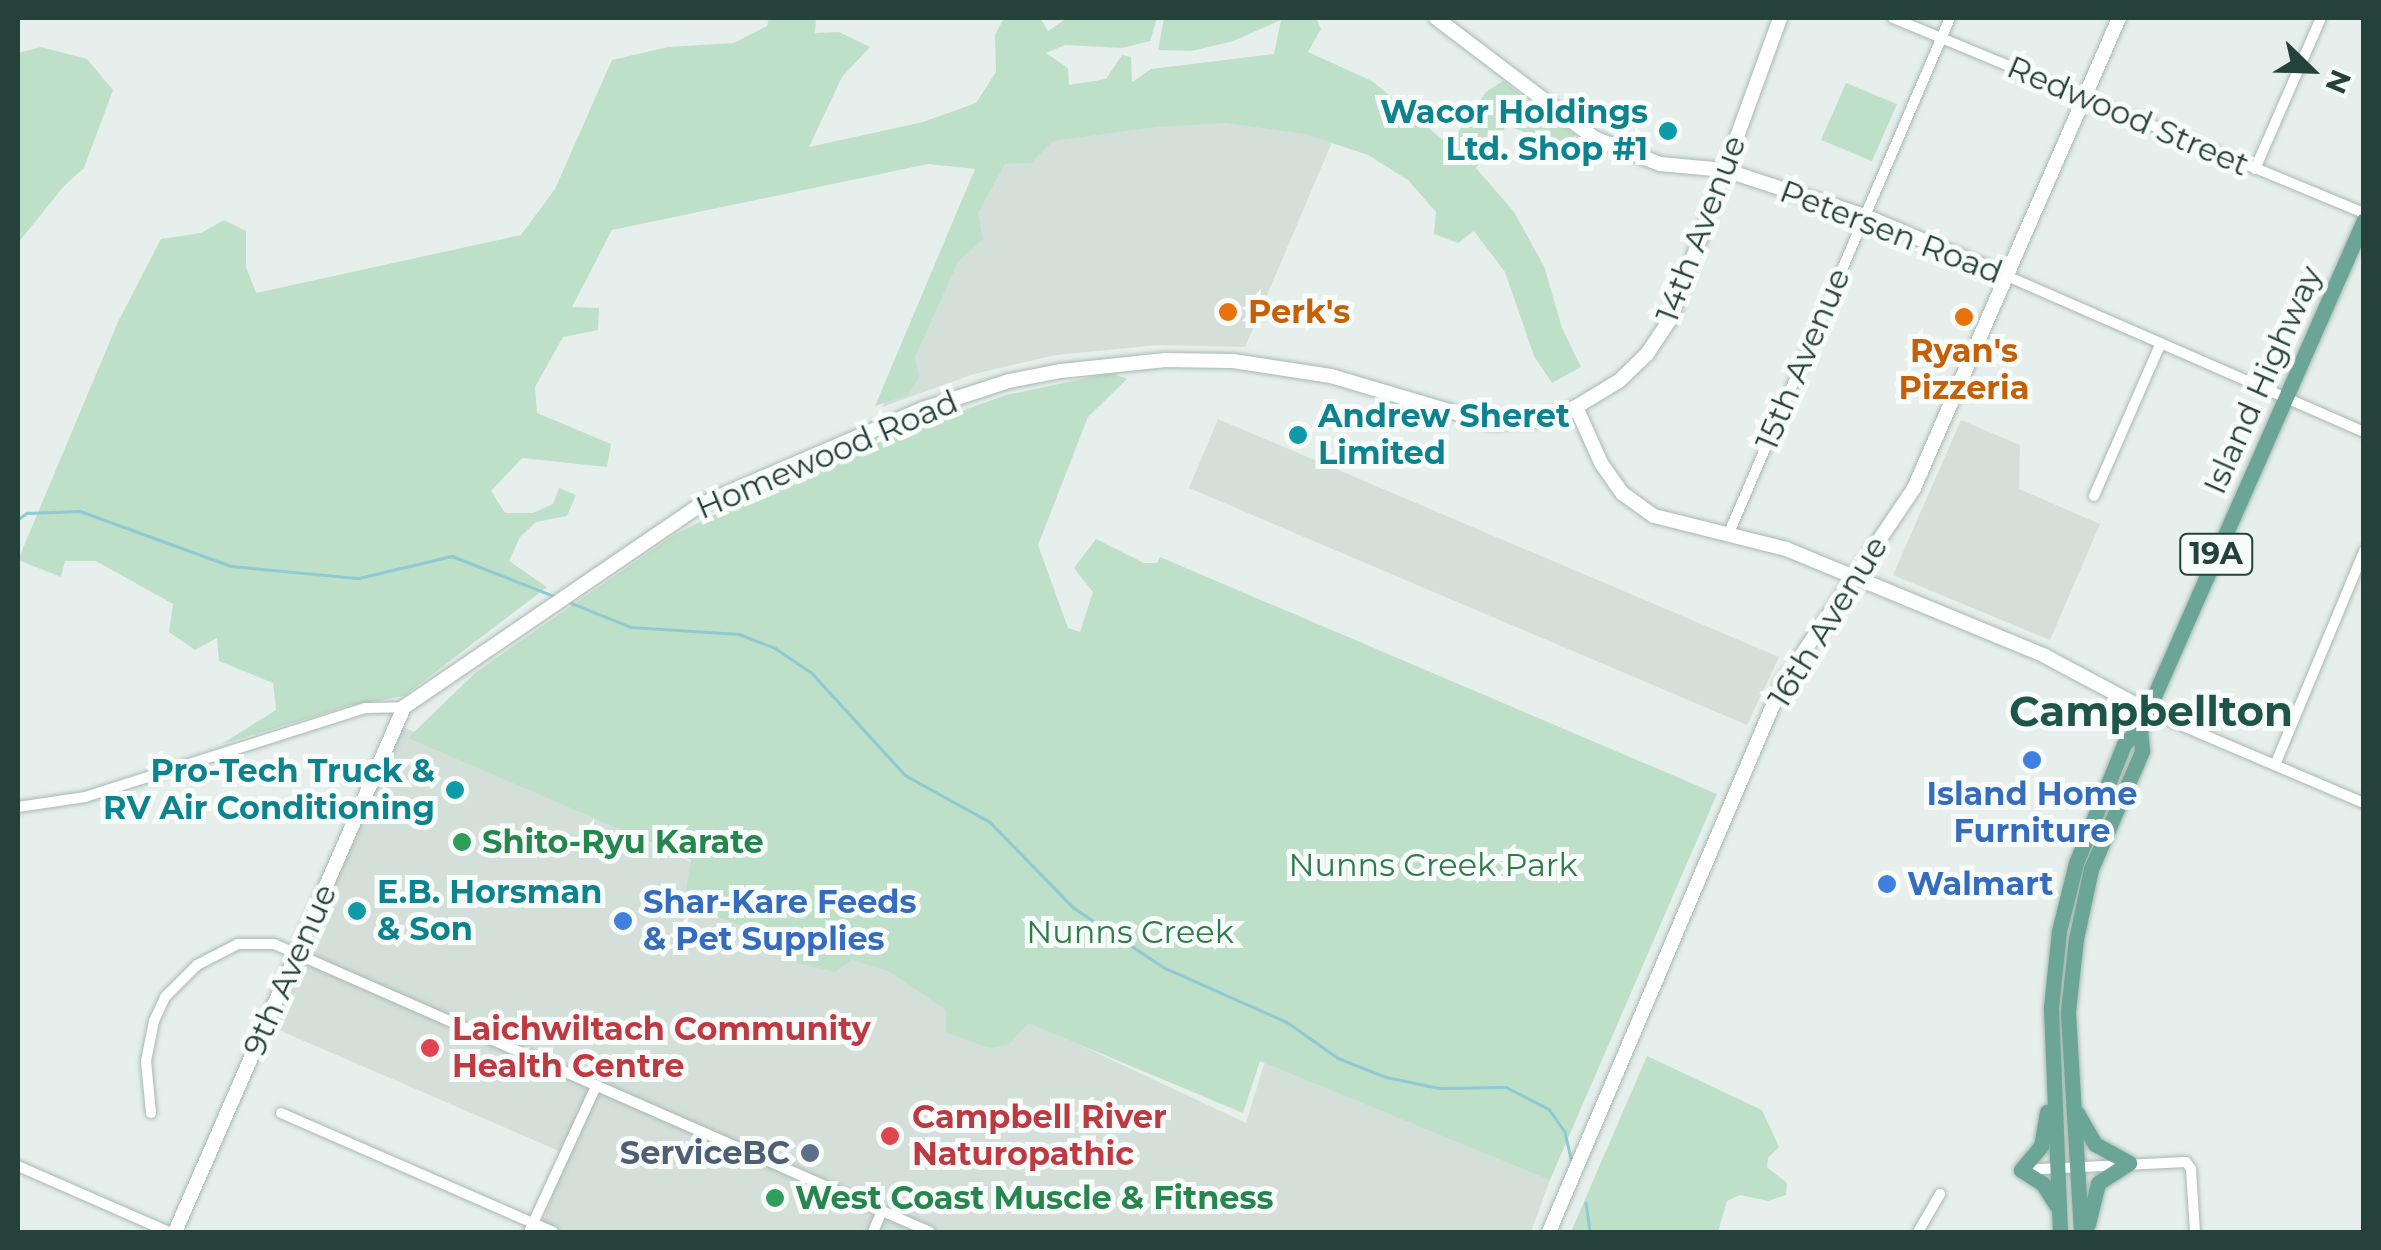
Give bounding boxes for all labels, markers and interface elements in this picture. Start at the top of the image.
north arrow [2261,20,2361,120]
street label: Redwood Street [2001,48,2255,184]
text: N [2319,65,2359,99]
place label: Wacor Holdings Ltd. Shop #1 [1380,94,1648,169]
marker: Wacor Holdings Ltd. Shop #1 [1657,120,1679,142]
street label: 14th Avenue [1648,130,1754,328]
street label: Petersen Road [1774,172,2008,292]
street label: Island Highway [2196,260,2330,500]
street label: 15th Avenue [1748,262,1858,456]
place label: Perk's [1248,293,1350,331]
marker: Perk's [1217,301,1239,323]
marker: Ryan's Pizzeria [1953,306,1975,328]
place label: Ryan's Pizzeria [1899,333,2029,408]
street label: Homewood Road [690,383,964,527]
place label: Andrew Sheret Limited [1318,398,1570,473]
marker: Andrew Sheret Limited [1287,424,1309,446]
street label: 16th Avenue [1760,529,1896,715]
road number: 19A [2178,529,2254,579]
district label: Campbellton [2009,686,2293,736]
marker: Island Home Furniture [2021,749,2043,771]
place label: Pro-Tech Truck & RV Air Conditioning [103,753,435,828]
place label: Island Home Furniture [1926,776,2138,851]
marker: Pro-Tech Truck & RV Air Conditioning [444,779,466,801]
place label: Shito-Ryu Karate [482,823,764,861]
marker: Shito-Ryu Karate [451,831,473,853]
park label: Nunns Creek Park [1288,846,1578,884]
place label: Walmart [1907,865,2053,903]
marker: Walmart [1876,873,1898,895]
place label: E.B. Horsman & Son [377,874,602,949]
street label: 9th Avenue [235,878,345,1062]
place label: Shar-Kare Feeds & Pet Supplies [643,884,916,959]
marker: E.B. Horsman & Son [346,900,368,922]
marker: Shar-Kare Feeds & Pet Supplies [612,910,634,932]
park label: Nunns Creek [1026,913,1234,951]
place label: Laichwiltach Community Health Centre [452,1011,871,1086]
marker: Laichwiltach Community Health Centre [417,1035,443,1061]
place label: Campbell River Naturopathic [912,1099,1167,1174]
marker: Campbell River Naturopathic [877,1123,903,1149]
place label: ServiceBC [620,1134,790,1172]
marker: ServiceBC [799,1142,821,1164]
place label: West Coast Muscle & Fitness [795,1179,1274,1217]
marker: West Coast Muscle & Fitness [764,1187,786,1209]

